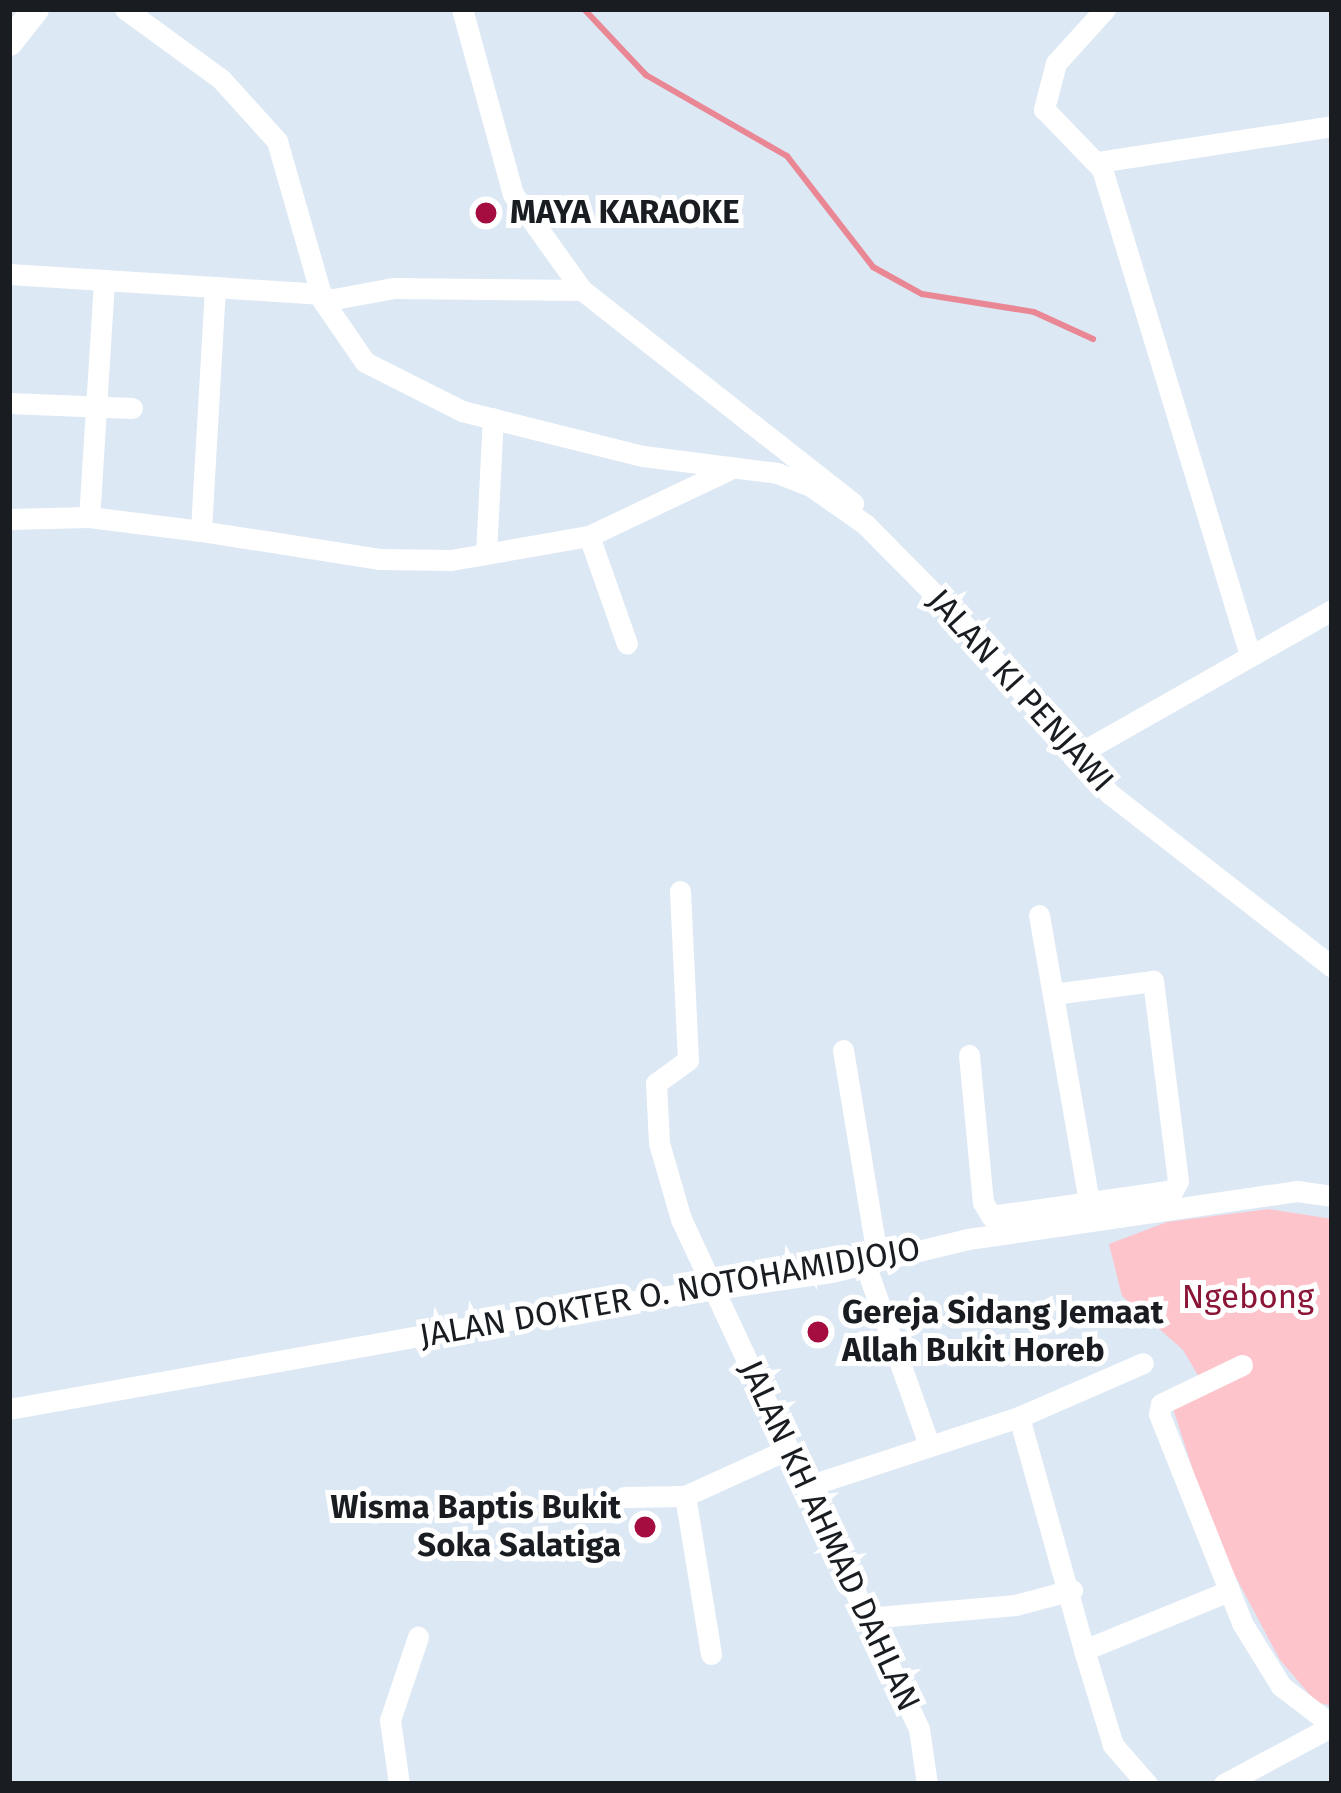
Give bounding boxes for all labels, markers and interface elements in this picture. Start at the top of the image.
place label: MAYA KARAOKE [510,193,740,233]
marker: MAYA KARAOKE [473,200,499,226]
street label: JALAN KI PENJAWI [919,582,1121,800]
street label: JALAN DOKTER O. NOTOHAMIDJOJO [417,1229,923,1357]
park label: Ngebong [1182,1278,1314,1318]
place label: Gereja Sidang Jemaat Allah Bukit Horeb [842,1293,1164,1371]
marker: Gereja Sidang Jemaat Allah Bukit Horeb [805,1319,831,1345]
street label: JALAN KH AHMAD DAHLAN [730,1354,928,1718]
place label: Wisma Baptis Bukit Soka Salatiga [331,1488,621,1566]
marker: Wisma Baptis Bukit Soka Salatiga [632,1514,658,1540]

